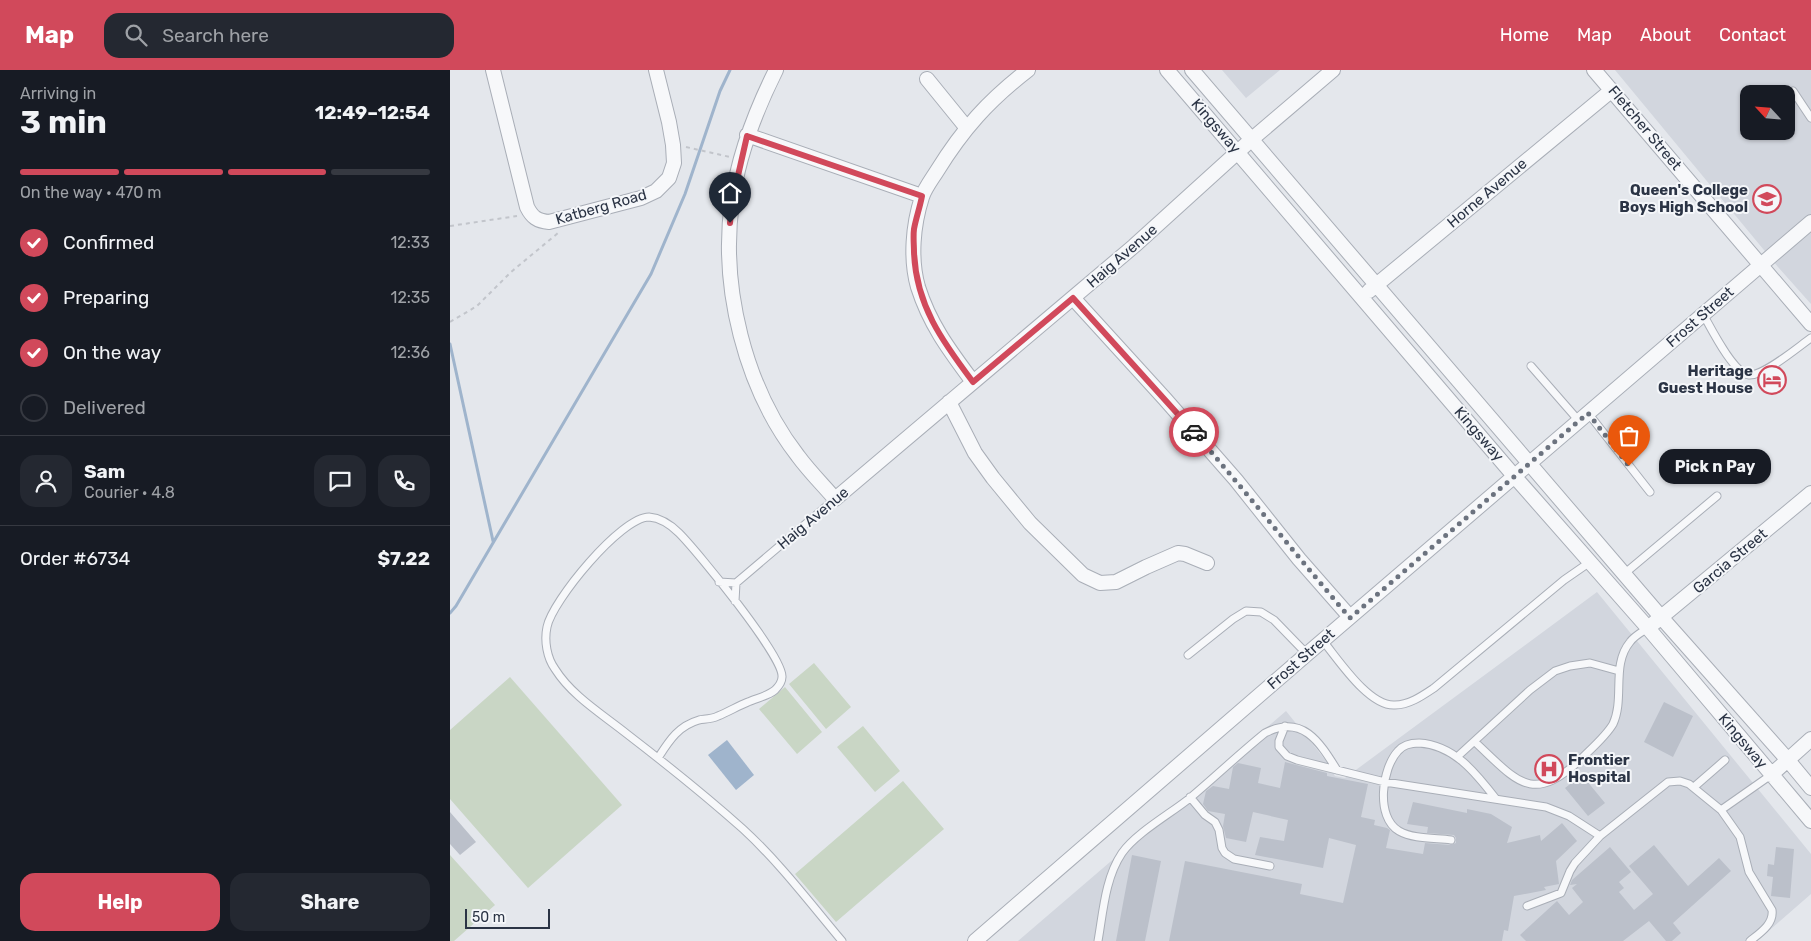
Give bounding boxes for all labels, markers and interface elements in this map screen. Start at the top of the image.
search box [104,13,454,58]
text: Map [25,21,74,49]
icon: search [122,21,150,49]
text: Search here [162,24,269,47]
text: Home [1500,24,1549,46]
text: Map [1577,24,1612,46]
text: About [1640,24,1691,46]
text: Contact [1719,24,1786,46]
street label: Fletcher Street [1604,82,1686,174]
text: Arriving in [20,84,96,103]
north arrow [1740,85,1795,140]
map controls [1740,85,1795,140]
street label: Kingsway [1187,95,1245,157]
text: 12:49–12:54 [315,101,430,124]
text: 3 min [20,103,107,141]
street label: Horne Avenue [1444,155,1530,231]
pin [709,172,751,223]
icon: home [716,179,744,207]
place label: Queen's College Boys High School [1619,181,1748,216]
text: On the way · 470 m [20,183,162,202]
school or university icon: Queen's College Boys High School [1752,184,1782,214]
street label: Katberg Road [553,185,649,229]
street label: Haig Avenue [1083,221,1161,291]
icon: check [20,229,48,257]
text: Confirmed [63,231,154,254]
text: 12:33 [390,233,430,252]
street label: Frost Street [1663,283,1737,351]
icon: check [20,284,48,312]
text: Preparing [63,286,149,309]
text: 12:35 [391,288,430,307]
icon: check [20,339,48,367]
text: On the way [63,341,161,364]
text: 12:36 [390,343,430,362]
place label: Heritage Guest House [1658,362,1753,397]
hotel icon: Heritage Guest House [1757,365,1787,395]
text: Delivered [63,396,146,419]
street label: Kingsway [1450,403,1508,465]
courier [1169,407,1219,457]
pin [1608,415,1650,466]
icon: car [1180,418,1208,446]
icon: bag [1615,422,1643,450]
callout: Pick n Pay [1659,448,1772,484]
button: person [20,455,72,507]
button: chat [314,455,366,507]
button: phone [378,455,430,507]
text: Pick n Pay [1675,457,1755,476]
text: Sam [84,460,125,483]
text: Courier · 4.8 [84,483,175,502]
street label: Haig Avenue [774,483,852,553]
street label: Garcia Street [1689,525,1771,597]
text: Order #6734 [20,547,130,570]
text: $7.22 [377,547,430,570]
street label: Frost Street [1264,625,1338,693]
street label: Kingsway [1715,710,1771,772]
place label: Frontier Hospital [1568,751,1631,786]
hospital icon: Frontier Hospital [1534,754,1564,784]
button: Help [20,873,220,931]
button: Share [230,873,430,931]
scale bar [465,906,550,929]
text: 50 m [472,909,505,926]

